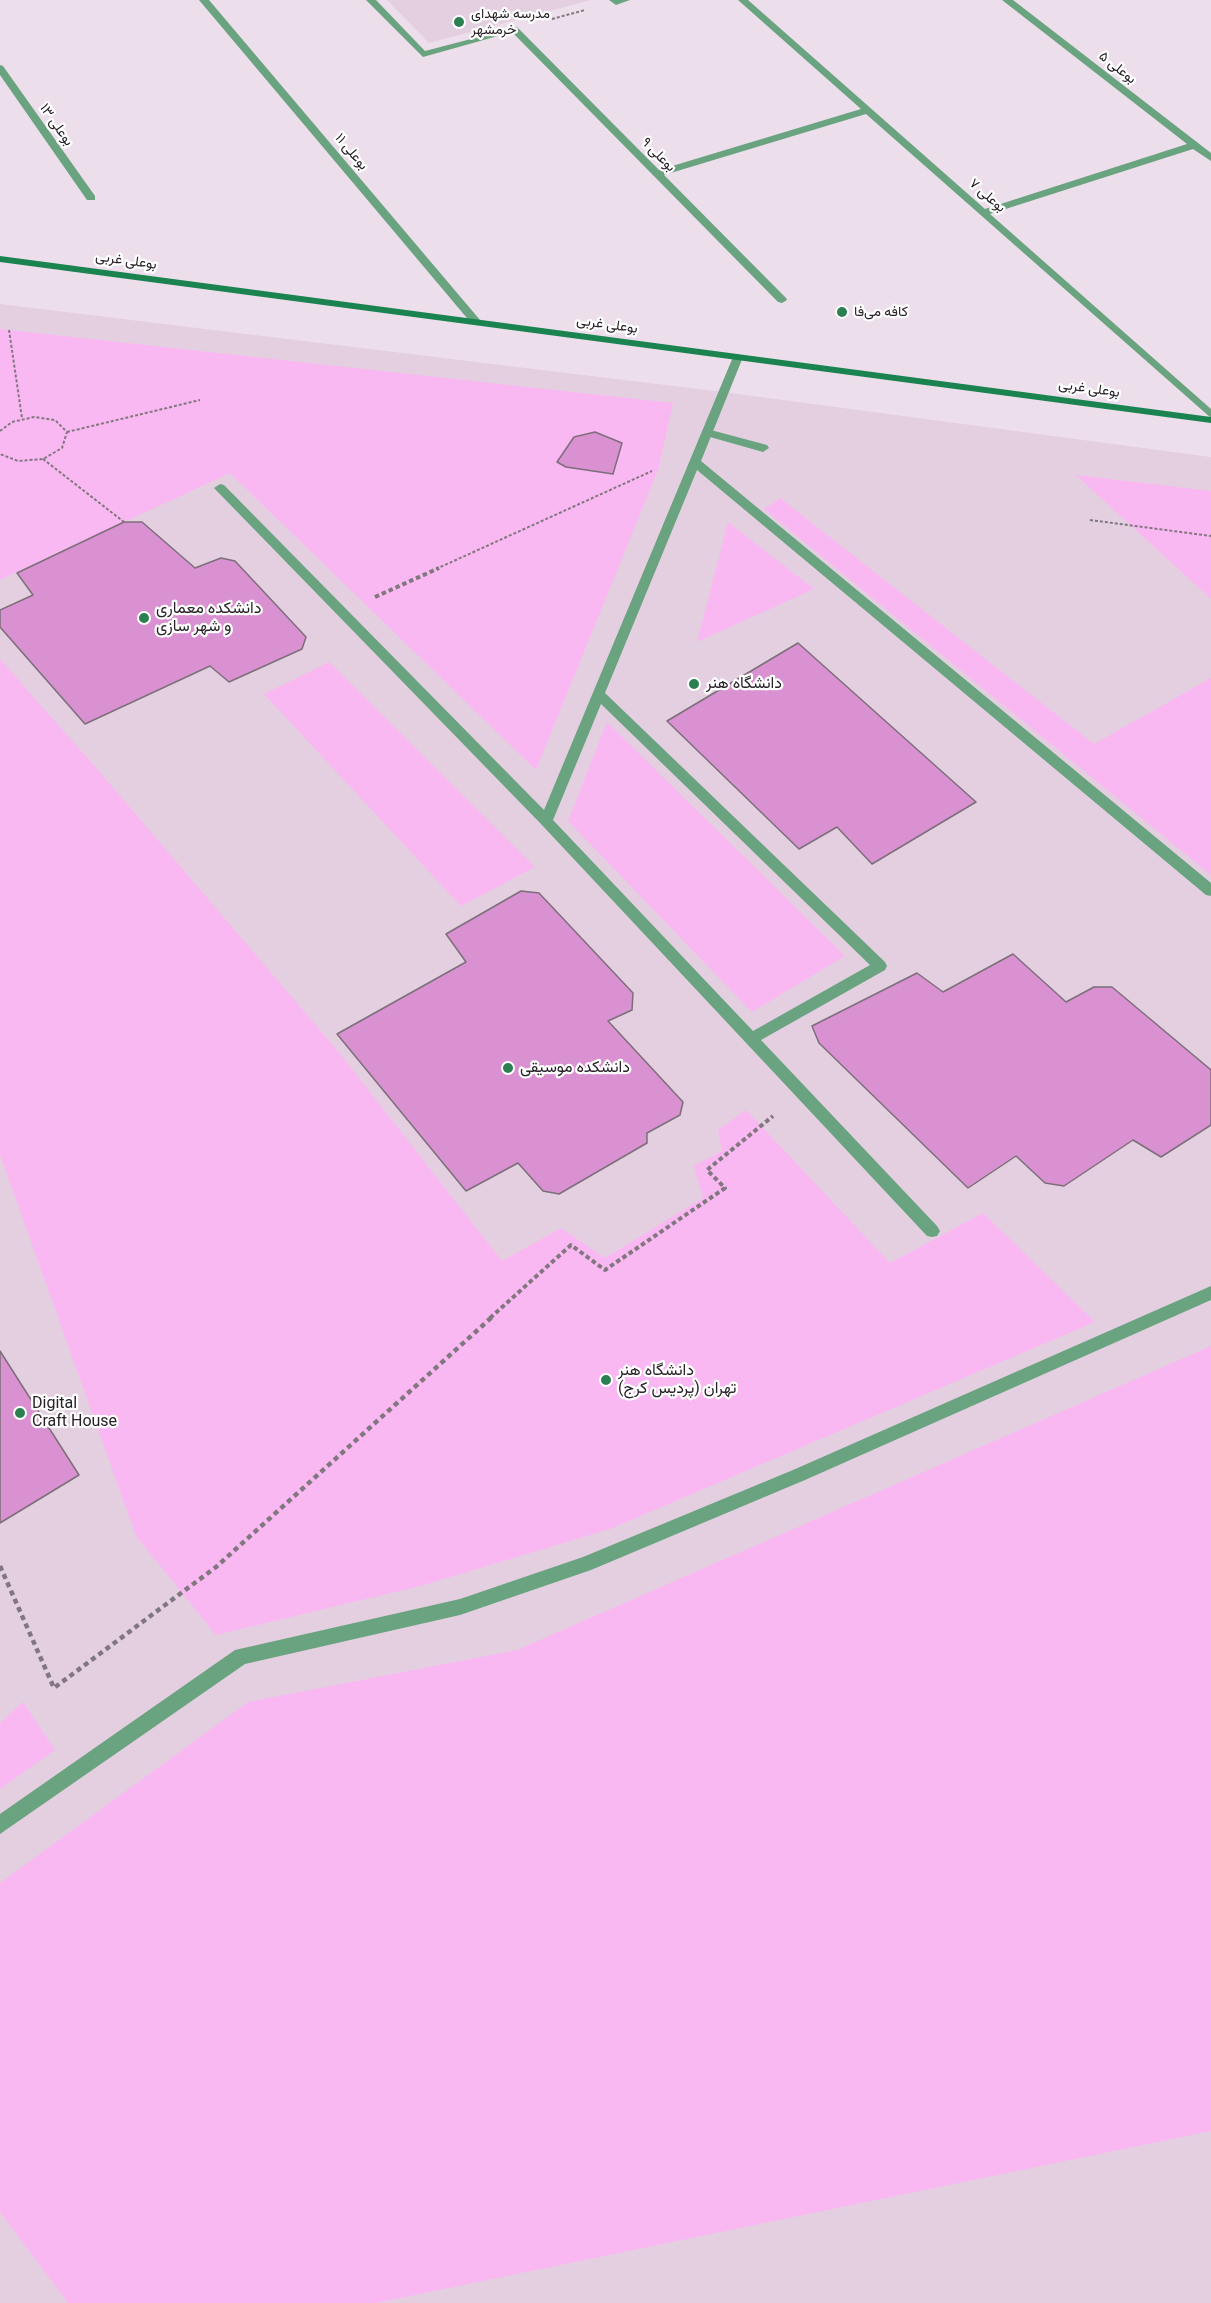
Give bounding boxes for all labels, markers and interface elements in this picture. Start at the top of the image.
place label: مدرسه شهدای خرمشهر [471,6,550,38]
marker: مدرسه شهدای خرمشهر [452,15,466,29]
street label: بوعلی ۵ [1095,48,1139,88]
street label: بوعلی ۱۳ [35,101,77,149]
street label: بوعلی ۱۱ [331,130,371,174]
street label: بوعلی ۹ [637,134,679,176]
street label: بوعلی ۷ [965,176,1009,216]
street label: بوعلی غربی [94,248,158,274]
place label: کافه می‌فا [854,304,908,320]
marker: کافه می‌فا [835,305,849,319]
street label: بوعلی غربی [575,312,639,338]
street label: بوعلی غربی [1057,376,1121,402]
place label: دانشکده معماری و شهر سازی [156,599,261,637]
marker: دانشکده معماری و شهر سازی [137,611,151,625]
place label: دانشگاه هنر [706,674,782,694]
marker: دانشگاه هنر [687,677,701,691]
place label: دانشکده موسیقی [520,1058,630,1078]
marker: دانشکده موسیقی [501,1061,515,1075]
place label: دانشگاه هنر تهران (پردیس کرج) [618,1361,736,1399]
marker: دانشگاه هنر تهران (پردیس کرج) [599,1373,613,1387]
place label: Digital Craft House [32,1394,117,1432]
marker: Digital Craft House [13,1406,27,1420]

